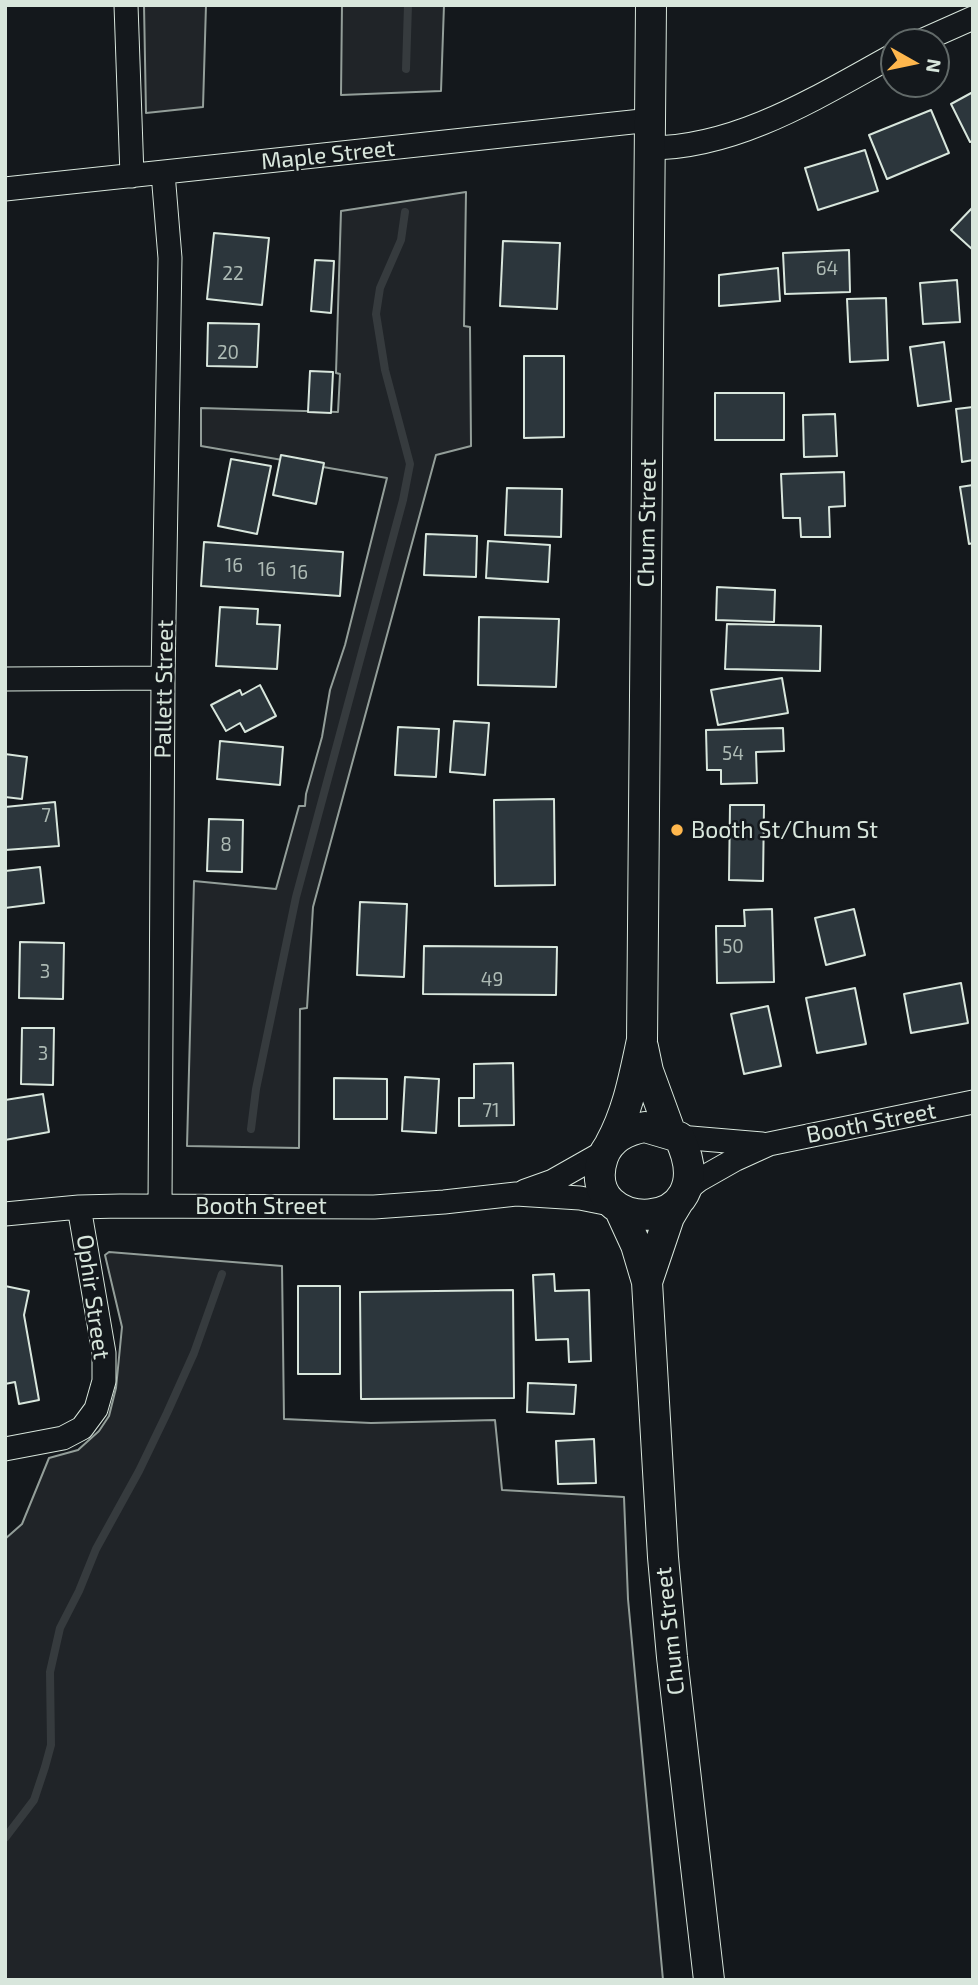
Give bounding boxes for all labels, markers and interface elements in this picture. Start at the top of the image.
north arrow [880,28,950,98]
text: N [922,57,947,75]
street label: Maple Street [260,134,396,176]
house number: 64 [816,258,838,280]
house number: 22 [222,263,244,285]
house number: 20 [217,342,239,364]
street label: Chum Street [632,458,662,588]
house number: 16 [225,555,243,577]
house number: 16 [258,559,276,581]
house number: 16 [290,562,308,584]
street label: Pallett Street [149,619,179,759]
house number: 54 [722,743,744,765]
house number: 7 [41,805,51,827]
place label: Booth St/Chum St [691,816,878,844]
marker: Booth St/Chum St [669,822,685,838]
house number: 8 [220,834,232,856]
house number: 50 [722,936,744,958]
house number: 3 [40,961,50,983]
house number: 49 [481,969,503,991]
house number: 3 [38,1043,48,1065]
street label: Booth Street [804,1097,938,1149]
house number: 71 [482,1100,500,1122]
street label: Booth Street [195,1192,327,1220]
street label: Ophir Street [71,1233,115,1361]
street label: Chum Street [650,1566,690,1696]

